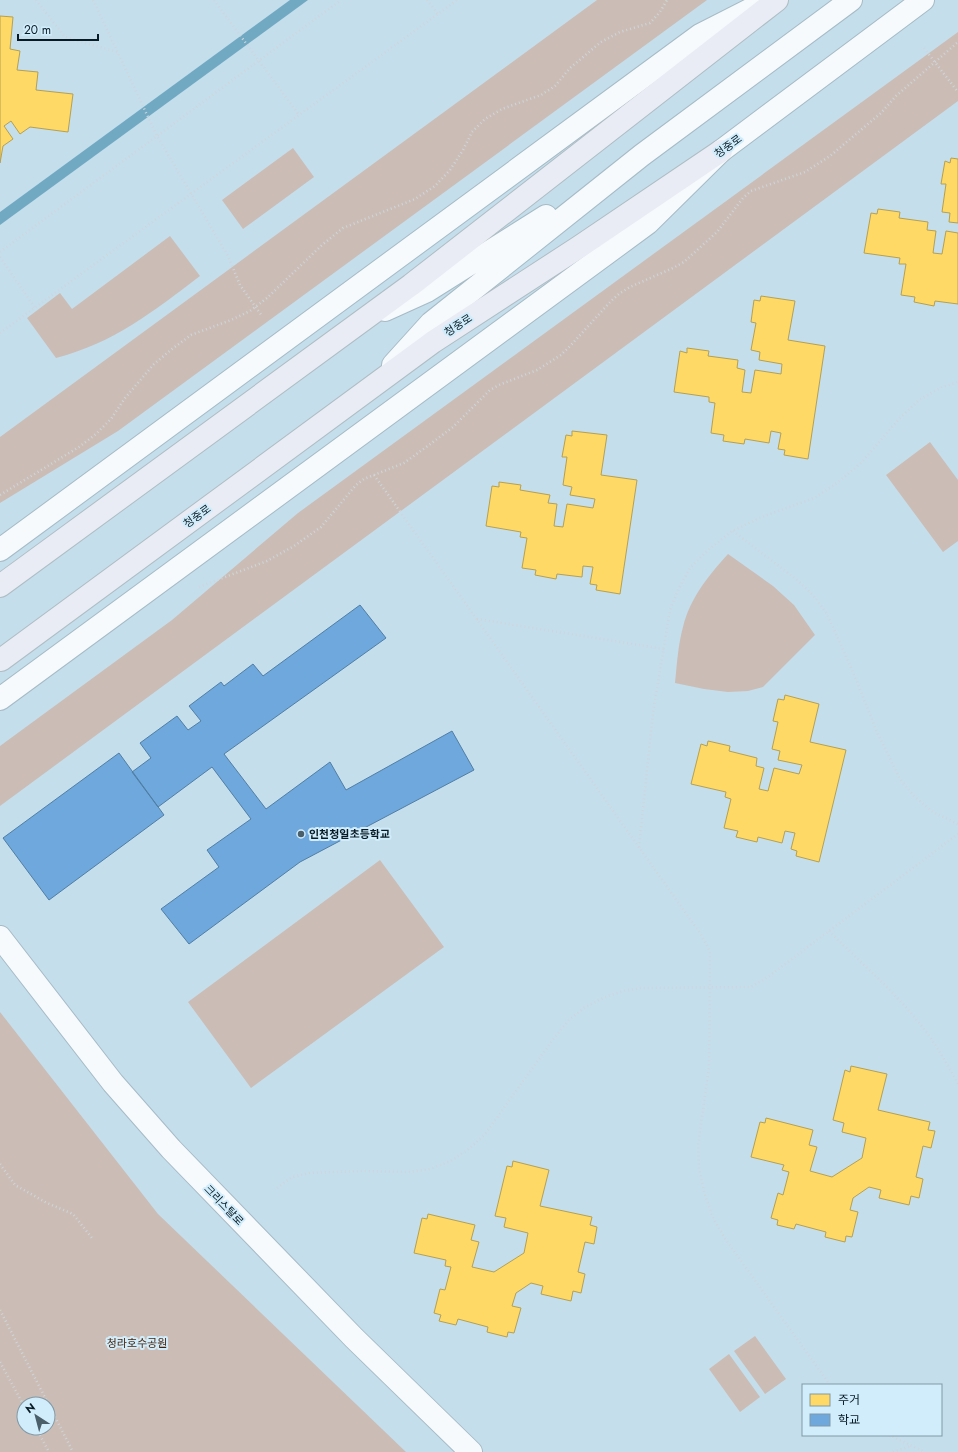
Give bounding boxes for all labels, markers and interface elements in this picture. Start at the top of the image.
scale bar [18,16,98,42]
text: 20 m [24,21,51,39]
street label: 청중로 [711,131,745,161]
street label: 청중로 [441,310,475,340]
street label: 청중로 [180,501,214,531]
place label: 인천청일초등학교 [309,826,390,842]
marker: 인천청일초등학교 [296,829,306,839]
street label: 크리스탈로 [201,1181,247,1229]
park label: 청라호수공원 [107,1335,167,1351]
legend [802,1384,942,1436]
text: 주거 [838,1391,860,1409]
north arrow [16,1396,56,1436]
text: N [22,1399,38,1417]
text: 학교 [838,1411,860,1429]

